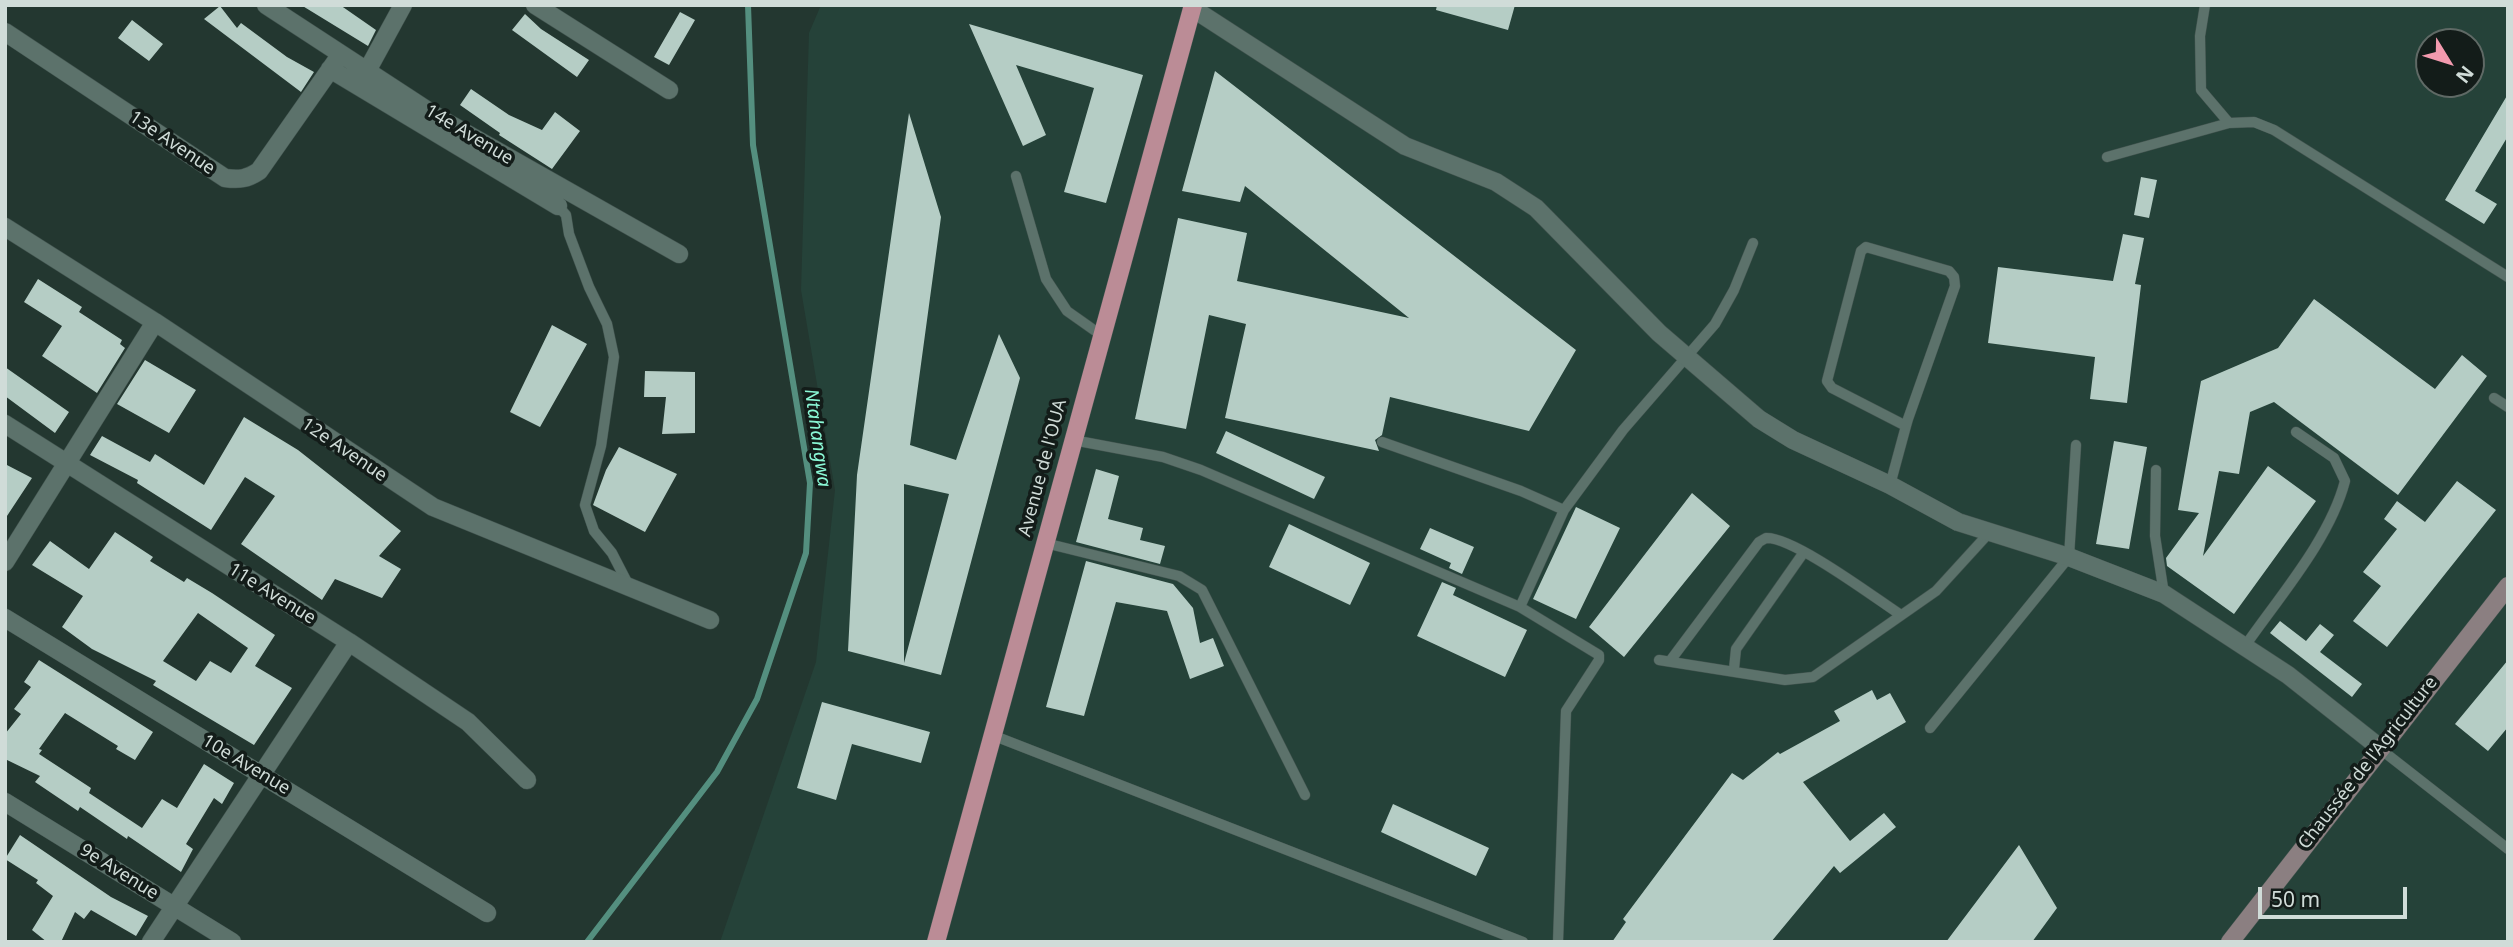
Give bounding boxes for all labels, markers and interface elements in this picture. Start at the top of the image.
north arrow [2415,28,2485,98]
text: N [2450,61,2480,89]
street label: 14e Avenue [421,100,517,170]
street label: 13e Avenue [125,106,219,180]
water label: Ntahangwa [799,387,835,489]
street label: Avenue de l'OUA [1014,397,1072,539]
street label: 12e Avenue [297,413,391,487]
street label: 11e Avenue [224,559,320,629]
street label: Chaussée de l'Agriculture [2294,672,2442,854]
street label: 10e Avenue [198,730,294,800]
street label: 9e Avenue [76,839,162,905]
scale bar [2261,874,2410,918]
text: 50 m [2271,885,2320,913]

